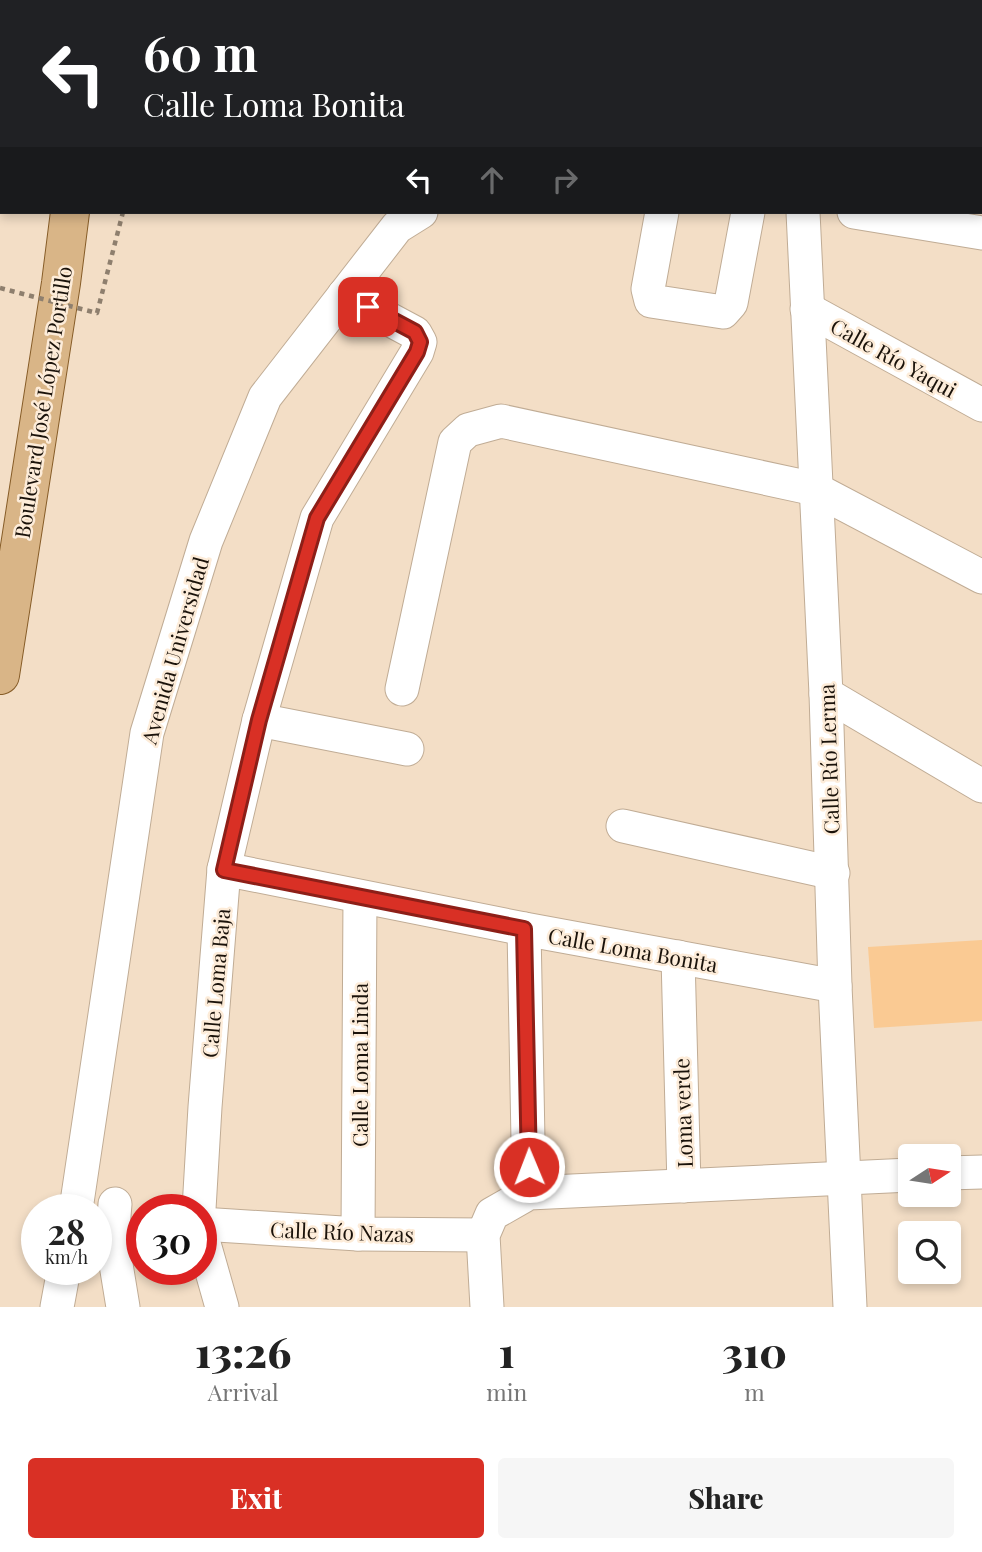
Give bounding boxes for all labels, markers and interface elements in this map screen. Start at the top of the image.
text: 60 m [143,19,258,84]
icon: left [28,28,119,119]
text: Calle Loma Bonita [143,82,405,125]
icon: left [400,161,438,199]
icon: ahead [473,161,511,199]
icon: right [546,161,584,199]
street label: Boulevard José López Portillo [7,264,77,540]
pin [338,277,398,337]
icon: arrive [349,288,387,326]
street label: Calle Río Yaqui [826,311,962,403]
street label: Avenida Universidad [134,553,214,748]
street label: Calle Río Lerma [811,683,845,835]
street label: Calle Loma Baja [195,906,236,1059]
street label: Calle Loma Bonita [546,920,720,978]
street label: Calle Loma Linda [345,982,373,1147]
street label: Loma verde [666,1058,698,1168]
position arrow [492,1130,566,1204]
north arrow [898,1144,961,1208]
map controls [898,1144,961,1284]
speed limit sign: 30 [126,1194,217,1285]
text: 28 [48,1207,85,1254]
street label: Calle Río Nazas [270,1215,414,1247]
button: search [898,1221,961,1284]
text: km/h [45,1245,88,1269]
text: 13:26 [195,1323,291,1379]
text: 1 [499,1323,515,1379]
text: 310 [722,1323,787,1379]
text: Arrival [208,1376,279,1407]
text: min [486,1376,527,1407]
text: m [744,1376,765,1407]
button: Exit [28,1458,484,1538]
button: Share [498,1458,954,1538]

